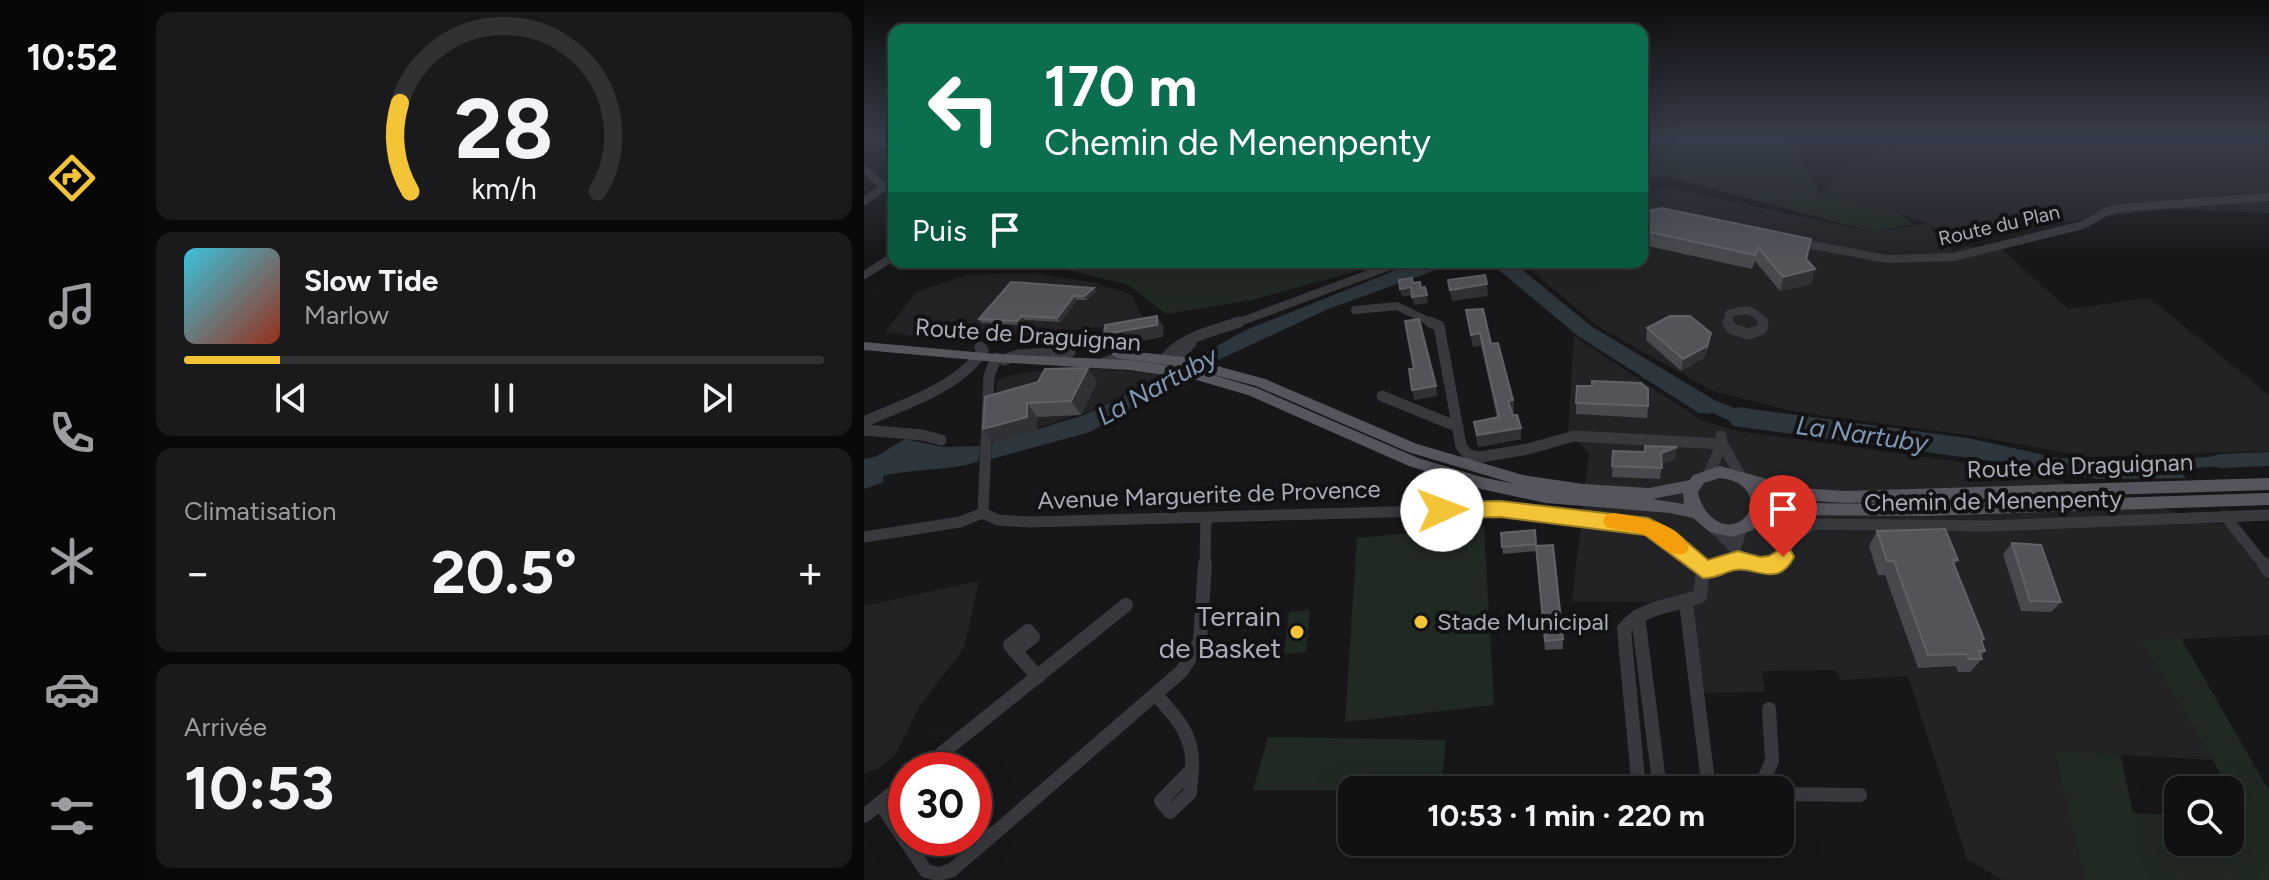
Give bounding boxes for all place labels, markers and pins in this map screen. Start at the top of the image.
pin [1749,475,1817,557]
place label: Terrain de Basket [1159,599,1281,665]
place label: Stade Municipal [1437,607,1609,636]
marker: Stade Municipal [1412,613,1430,631]
marker: Terrain de Basket [1288,623,1306,641]

